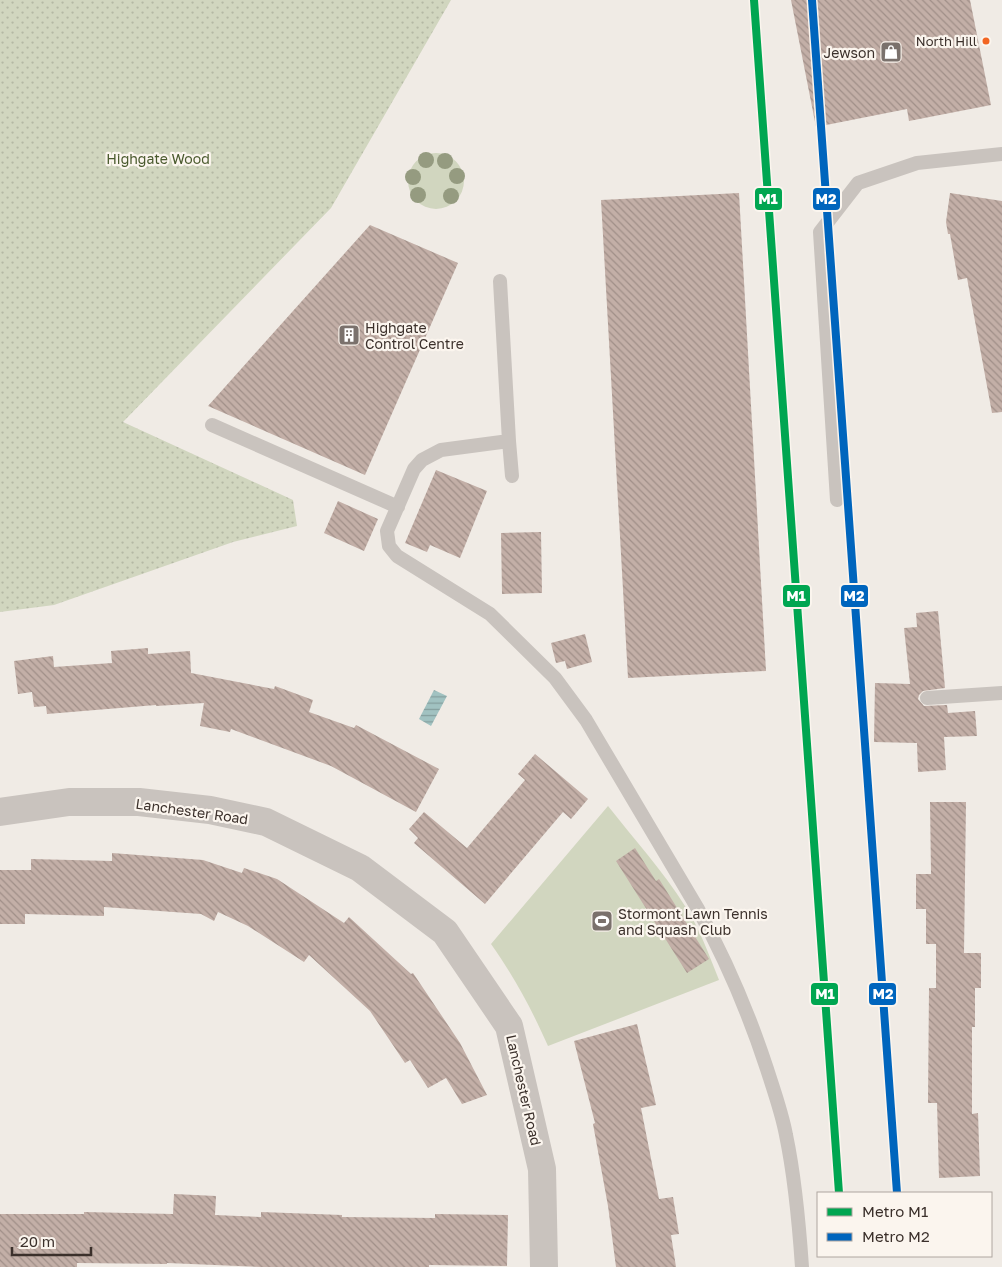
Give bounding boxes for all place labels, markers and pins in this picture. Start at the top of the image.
place label: North Hill [916,33,977,49]
marker: North Hill [981,36,991,46]
shop icon: Jewson [879,40,903,64]
place label: Jewson [823,44,875,61]
place label: Highgate Control Centre [365,319,464,352]
building icon: Highgate Control Centre [337,323,361,347]
place label: Stormont Lawn Tennis and Squash Club [618,905,768,938]
sports icon: Stormont Lawn Tennis and Squash Club [590,909,614,933]

